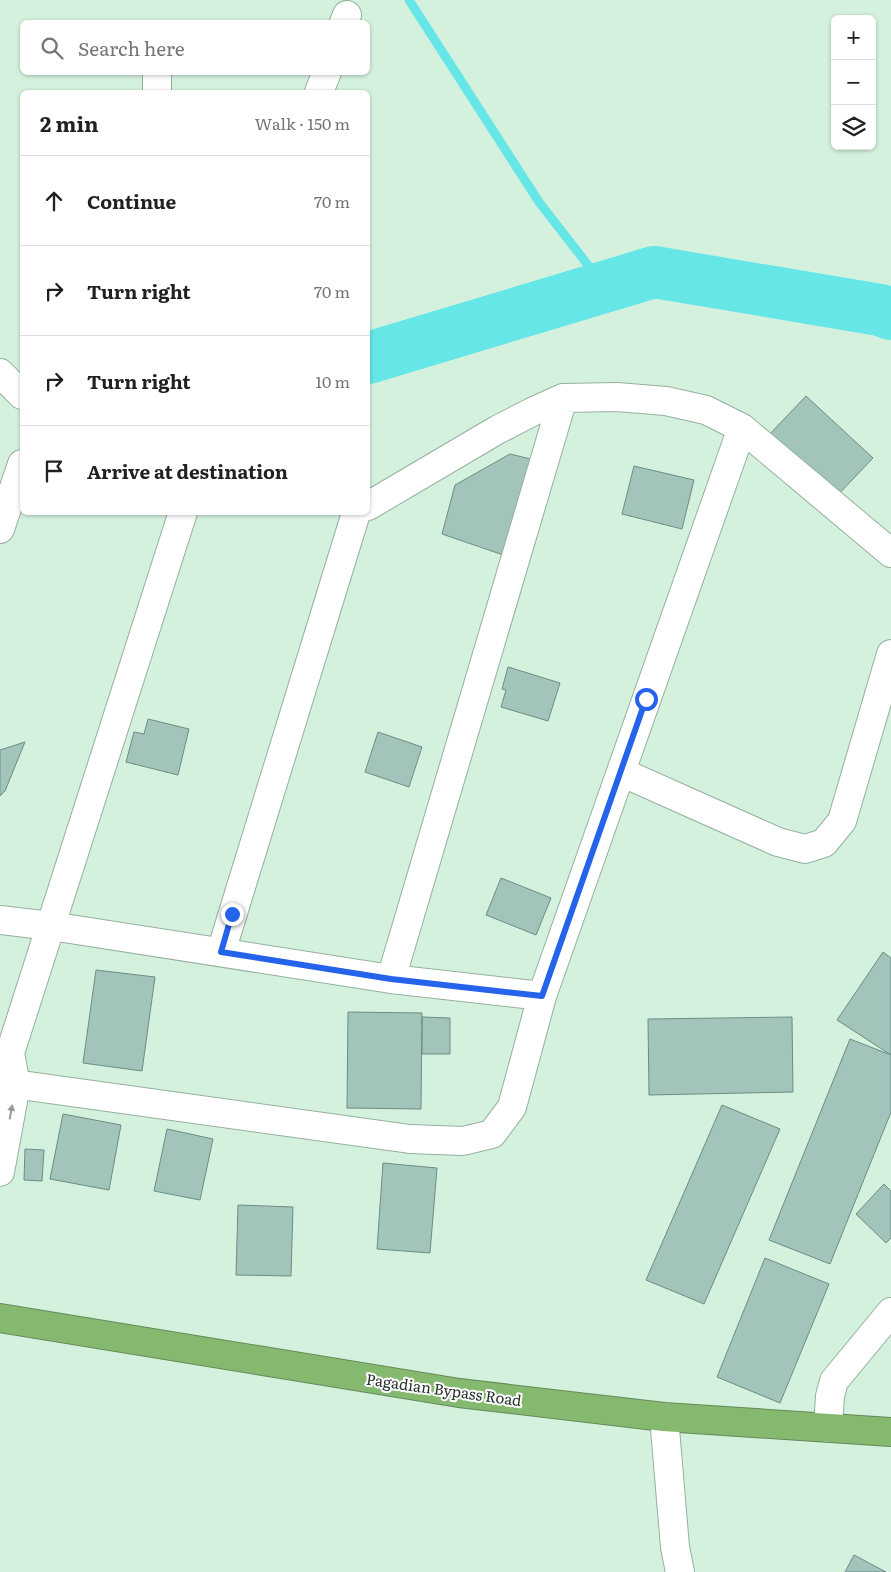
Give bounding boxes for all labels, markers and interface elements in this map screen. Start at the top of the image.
map controls [831,15,876,150]
button: + [831,15,876,60]
search box [20,20,370,75]
icon: search [38,34,66,62]
text: Search here [78,34,185,62]
button: − [831,60,876,105]
button: layers [831,105,876,150]
text: 2 min [40,107,99,138]
text: Walk · 150 m [255,111,350,135]
icon: ahead [40,187,68,215]
text: Continue [87,187,176,215]
text: 70 m [314,189,350,213]
icon: right [40,277,68,305]
text: Turn right [87,277,191,305]
text: 70 m [314,279,350,303]
icon: right [40,367,68,395]
text: Turn right [87,367,191,395]
text: 10 m [316,369,350,393]
icon: arrive [40,457,68,485]
text: Arrive at destination [87,457,288,485]
route start [635,688,658,711]
route end [221,903,244,926]
one-way arrow [7,1103,15,1119]
street label: Pagadian Bypass Road [365,1367,523,1411]

